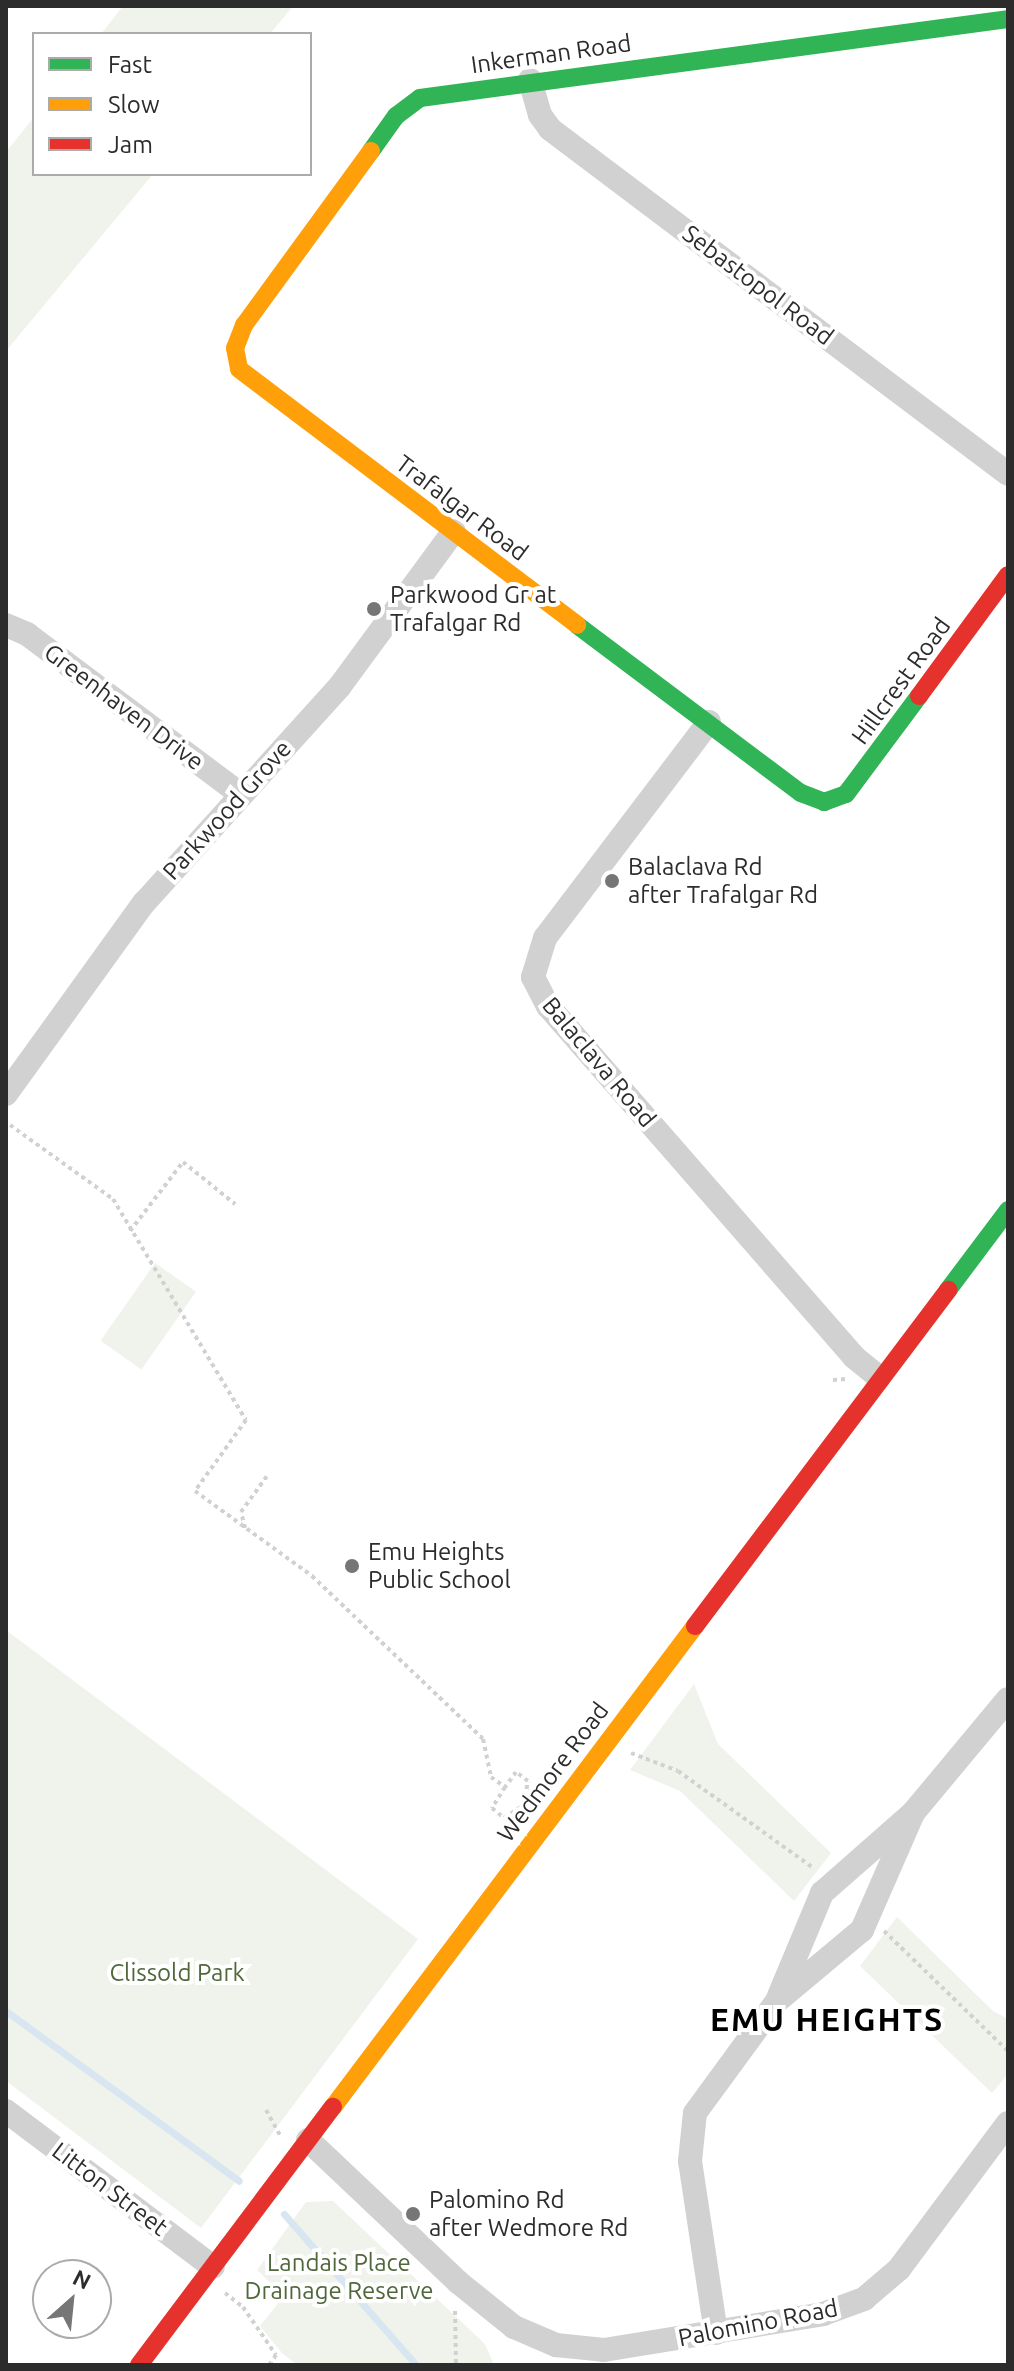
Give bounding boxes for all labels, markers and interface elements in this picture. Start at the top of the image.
street label: Inkerman Road [469,29,633,79]
legend [32,32,312,176]
text: Fast [108,51,152,78]
text: Slow [108,91,160,118]
text: Jam [108,131,153,158]
street label: Sebastopol Road [677,219,839,351]
street label: Trafalgar Road [390,449,534,567]
place label: Parkwood Gr at Trafalgar Rd [390,581,556,637]
marker: Parkwood Gr at Trafalgar Rd [365,600,383,618]
street label: Hillcrest Road [845,612,957,750]
street label: Greenhaven Drive [39,638,209,776]
street label: Parkwood Grove [157,734,297,886]
place label: Balaclava Rd after Trafalgar Rd [628,853,818,909]
marker: Balaclava Rd after Trafalgar Rd [603,872,621,890]
street label: Balaclava Road [536,991,662,1133]
place label: Emu Heights Public School [368,1538,511,1594]
marker: Emu Heights Public School [343,1557,361,1575]
street label: Wedmore Road [491,1697,615,1847]
park label: Clissold Park [109,1959,245,1987]
district label: EMU HEIGHTS [710,2000,944,2038]
street label: Litton Street [47,2136,173,2242]
place label: Palomino Rd after Wedmore Rd [429,2186,628,2242]
marker: Palomino Rd after Wedmore Rd [404,2205,422,2223]
park label: Landais Place Drainage Reserve [244,2249,434,2305]
north arrow [32,2259,112,2339]
text: N [69,2264,95,2294]
street label: Palomino Road [676,2293,840,2353]

